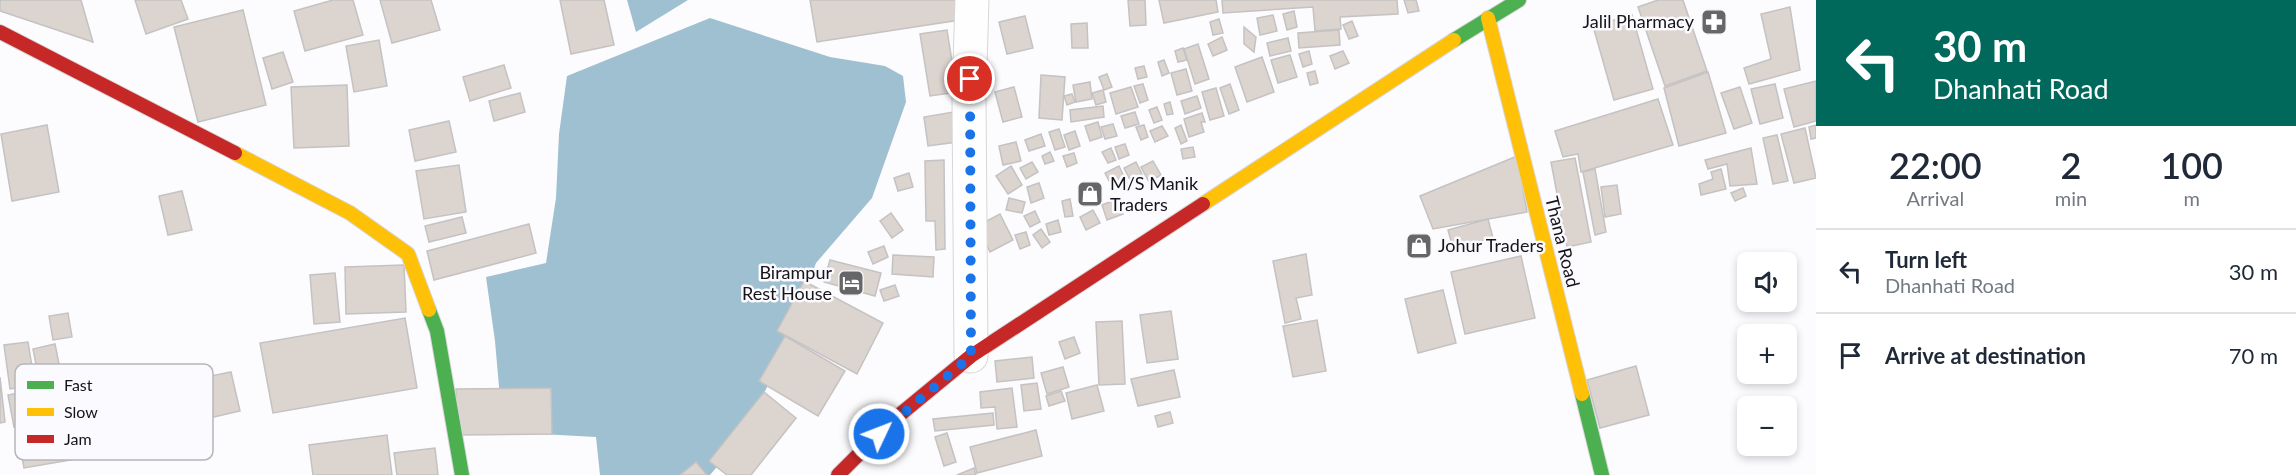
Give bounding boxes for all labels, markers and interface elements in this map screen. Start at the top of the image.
pharmacy icon: Jalil Pharmacy [1699,7,1729,37]
place label: Jalil Pharmacy [1582,10,1695,32]
text: 30 m [1933,21,2027,71]
icon: left [1834,24,1912,102]
pin [944,53,995,104]
icon: arrive [953,62,986,95]
text: Dhanhati Road [1933,72,2109,105]
text: 22:00 [1889,143,1982,187]
text: 2 [2061,143,2081,187]
text: 100 [2160,143,2223,187]
place label: M/S Manik Traders [1110,172,1199,215]
shop icon: M/S Manik Traders [1075,179,1105,209]
text: Arrival [1907,186,1964,210]
text: min [2055,186,2087,210]
text: m [2183,186,2200,210]
street label: Thana Road [1541,194,1585,290]
shop icon: Johur Traders [1404,231,1434,261]
place label: Johur Traders [1438,234,1544,256]
text: Turn left [1885,246,1967,273]
map controls [1737,252,1797,456]
button: sound [1737,252,1797,312]
icon: left [1834,255,1867,288]
text: 30 m [2229,258,2278,285]
place label: Birampur Rest House [742,261,832,304]
hotel icon: Birampur Rest House [836,268,866,298]
text: Dhanhati Road [1885,273,2015,297]
button: + [1737,324,1797,384]
icon: arrive [1834,339,1867,372]
text: Arrive at destination [1885,342,2086,369]
text: 70 m [2229,342,2278,369]
legend [15,364,213,460]
text: Fast [64,375,93,394]
button: − [1737,396,1797,456]
text: Slow [64,402,98,421]
position arrow [847,402,911,466]
text: Jam [64,429,92,448]

